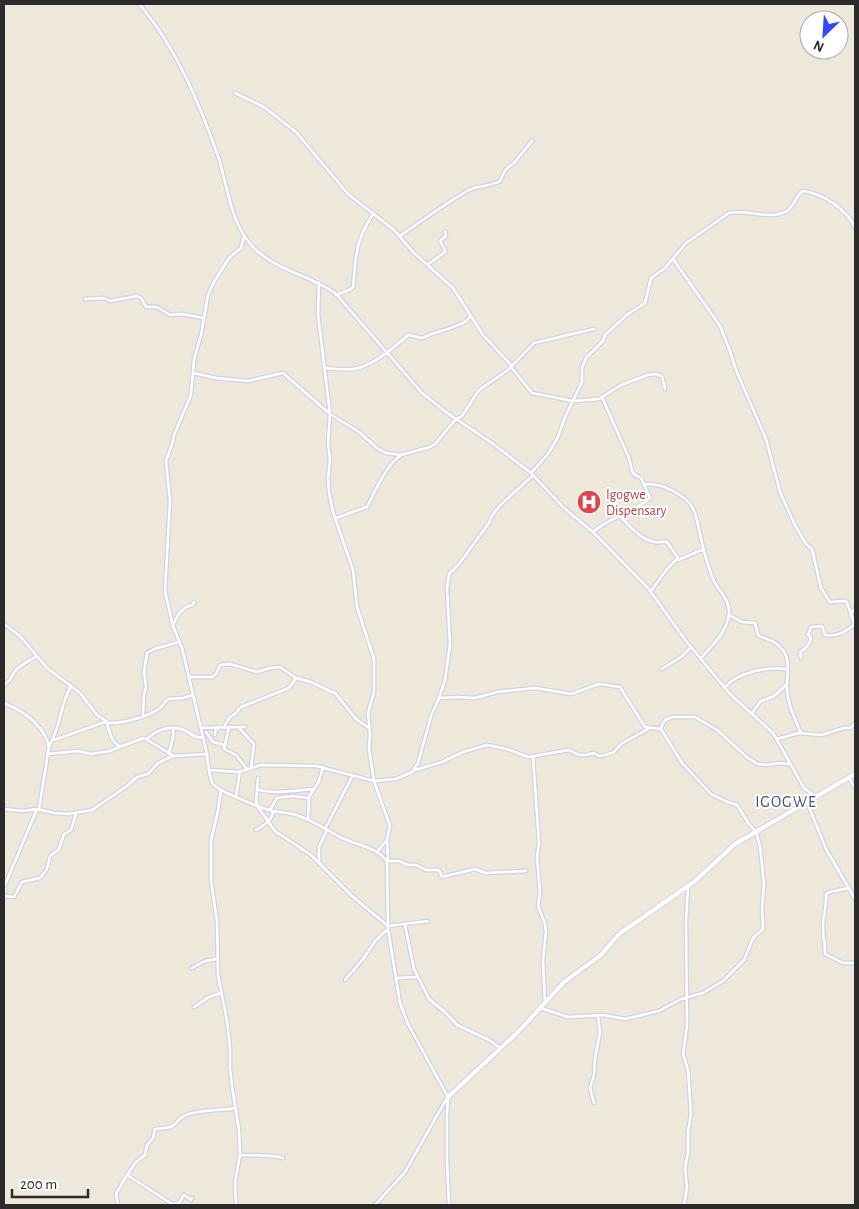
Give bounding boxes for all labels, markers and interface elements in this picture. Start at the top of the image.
north arrow [799,10,849,60]
text: N [812,37,826,54]
place label: Igogwe Dispensary [606,488,667,518]
hospital icon: Igogwe Dispensary [576,489,602,515]
district label: IGOGWE [755,794,817,810]
scale bar [12,1166,89,1198]
text: 200 m [20,1177,57,1192]

